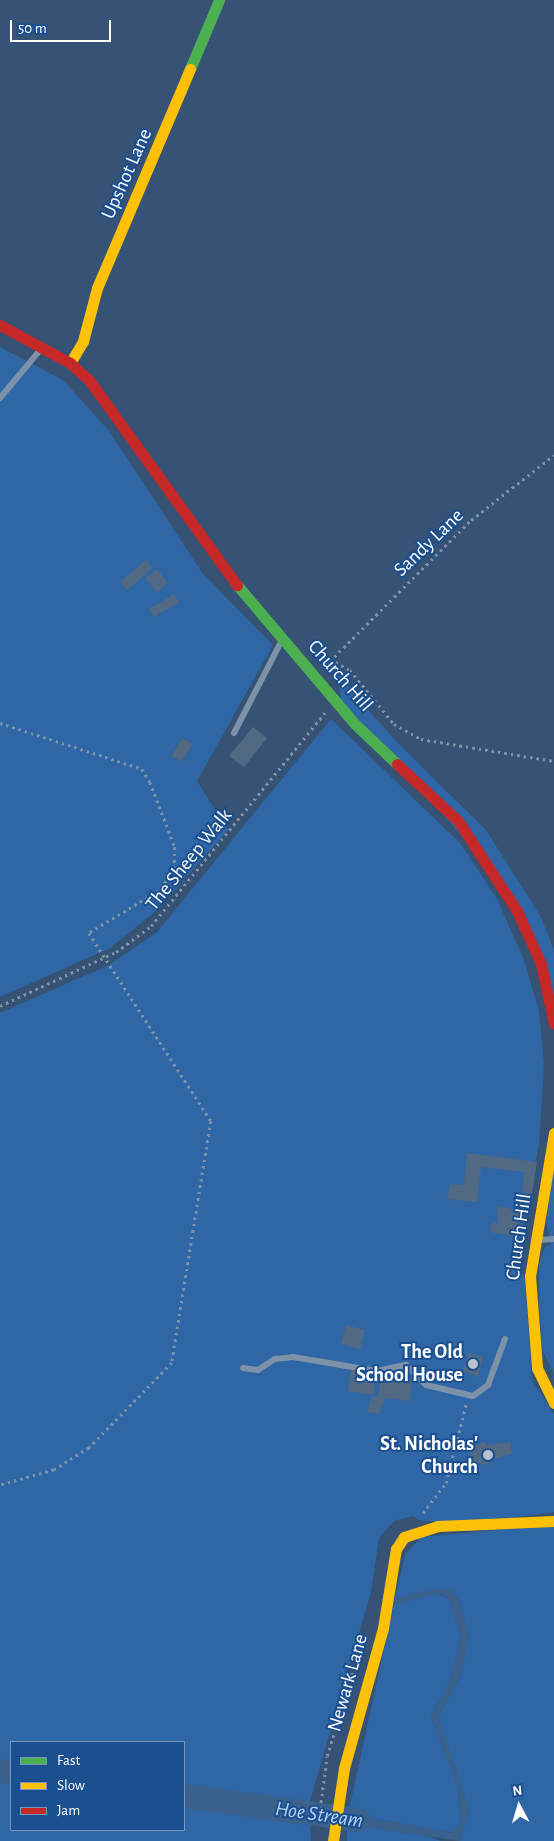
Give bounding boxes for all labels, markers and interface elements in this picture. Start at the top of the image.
scale bar [12,10,114,42]
text: 50 m [18,21,47,36]
street label: Upshot Lane [96,125,158,223]
street label: Sandy Lane [389,504,469,582]
street label: Church Hill [302,635,378,717]
street label: The Sheep Walk [141,804,237,916]
street label: Church Hill [501,1192,537,1282]
place label: The Old School House [356,1340,463,1387]
marker: The Old School House [467,1358,479,1370]
place label: St. Nicholas' Church [380,1432,478,1479]
marker: St. Nicholas' Church [482,1449,494,1461]
street label: Newark Lane [323,1631,373,1735]
legend [10,1741,185,1831]
text: Fast [57,1753,80,1768]
text: Slow [57,1778,85,1793]
north arrow [494,1781,544,1831]
text: N [512,1784,523,1799]
water label: Hoe Stream [273,1796,365,1834]
text: Jam [57,1803,80,1818]

